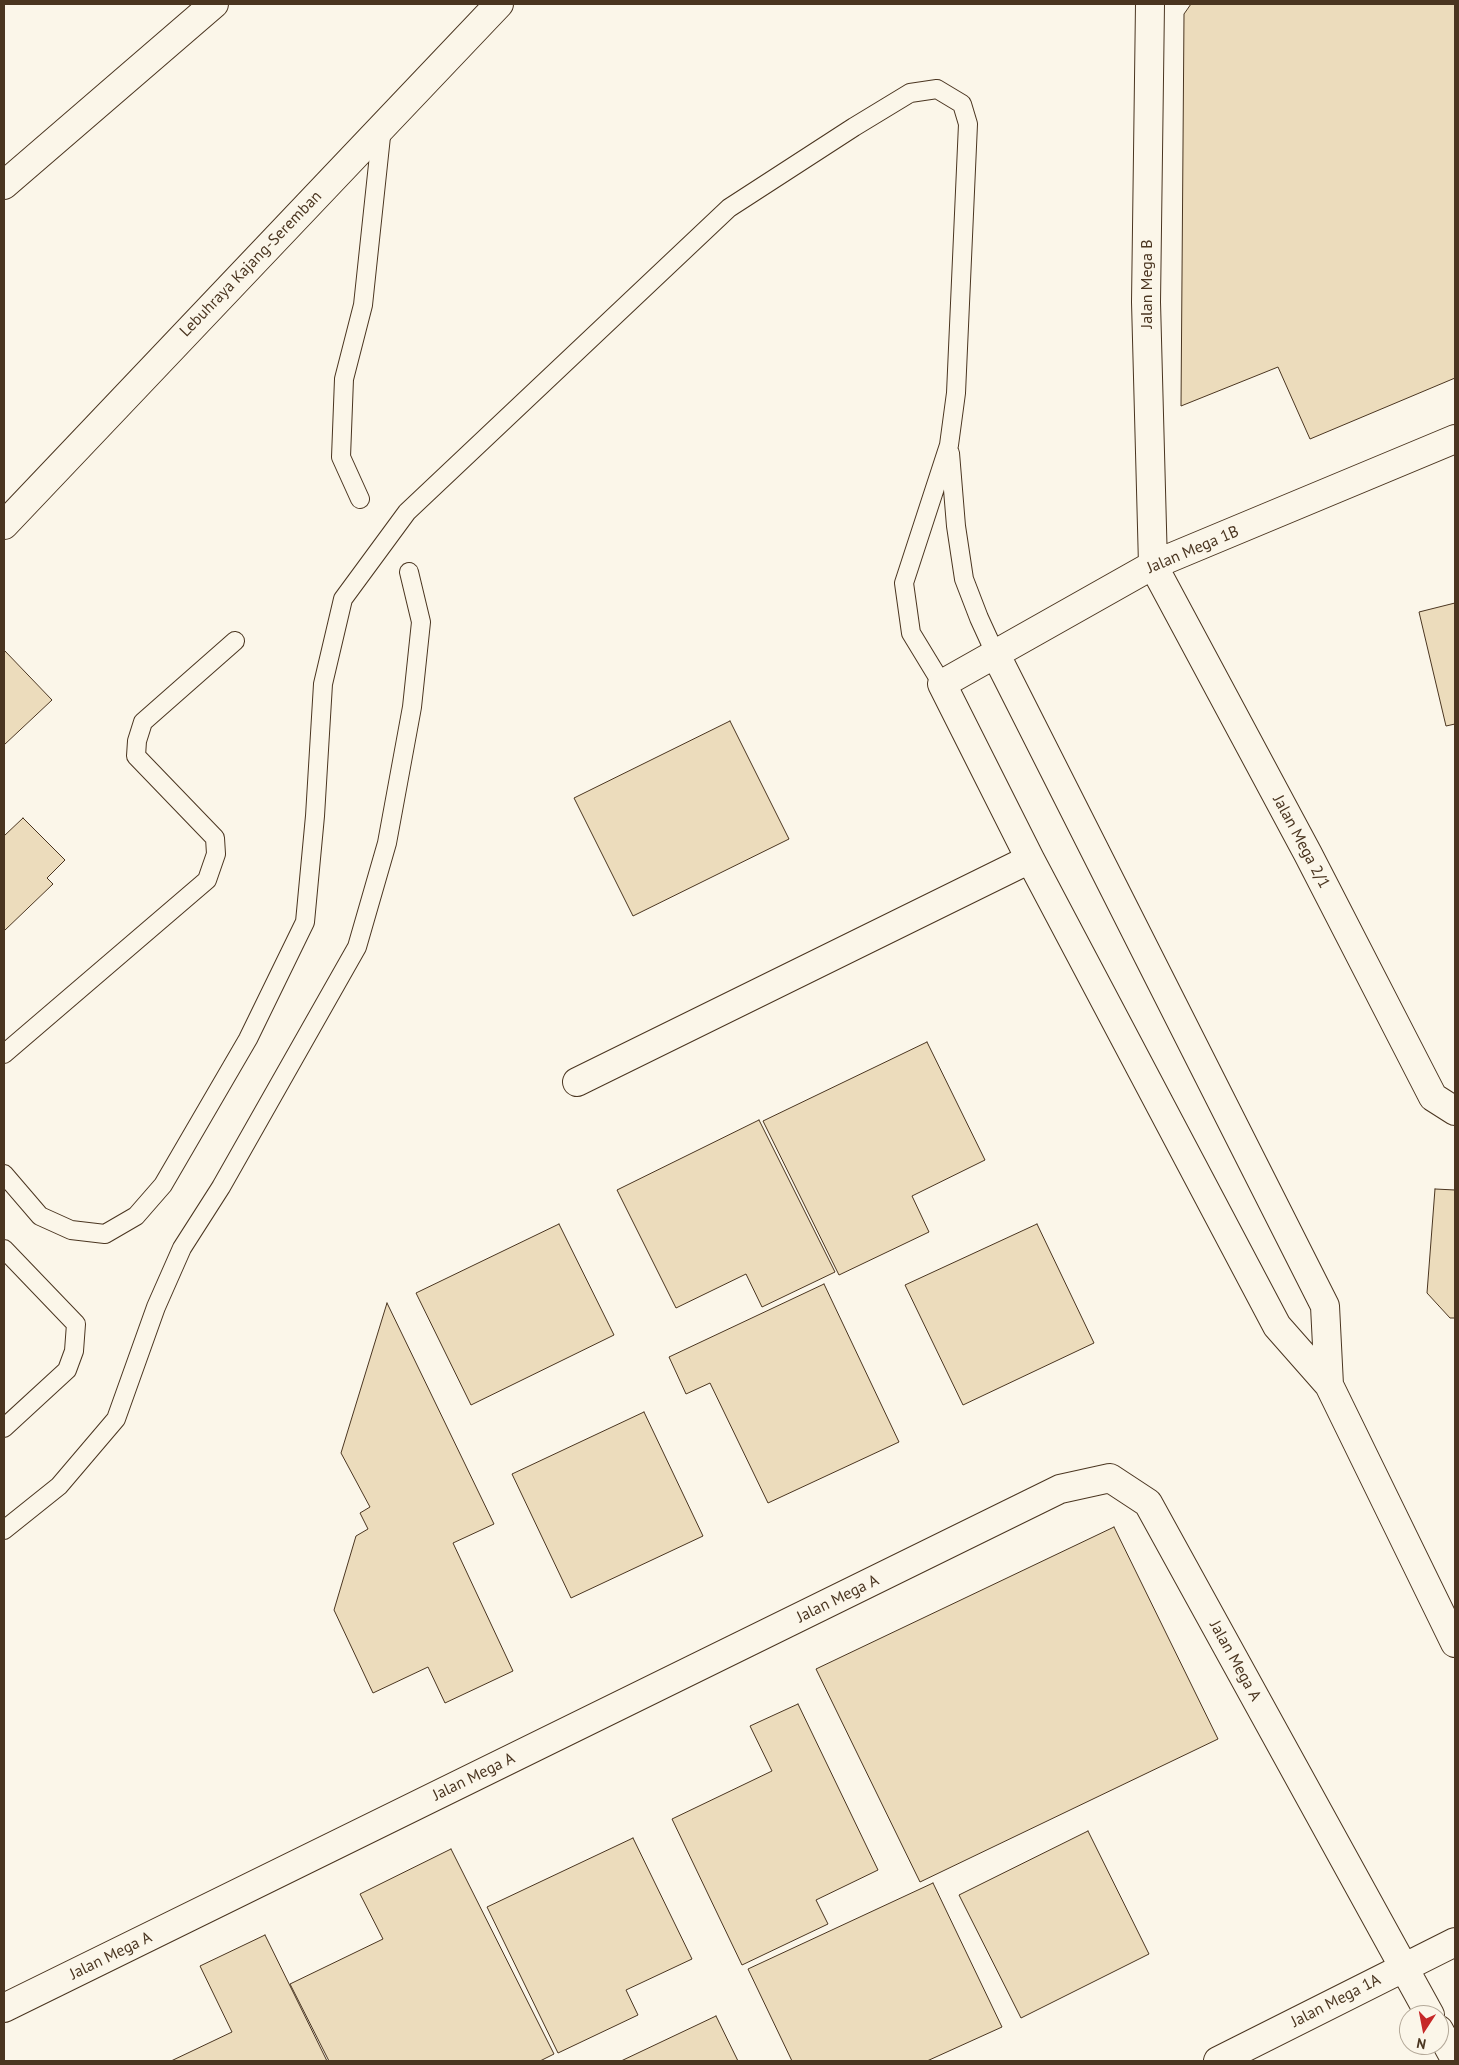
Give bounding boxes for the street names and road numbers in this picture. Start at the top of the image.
street label: Lebuhraya Kajang-Seremban [176,187,326,341]
street label: Jalan Mega B [1137,240,1157,328]
street label: Jalan Mega 1B [1144,522,1242,578]
street label: Jalan Mega 2/1 [1268,792,1334,892]
street label: Jalan Mega A [794,1571,882,1627]
street label: Jalan Mega A [1205,1617,1265,1705]
street label: Jalan Mega A [430,1749,518,1805]
street label: Jalan Mega A [67,1928,155,1984]
street label: Jalan Mega 1A [1288,1970,1384,2032]

